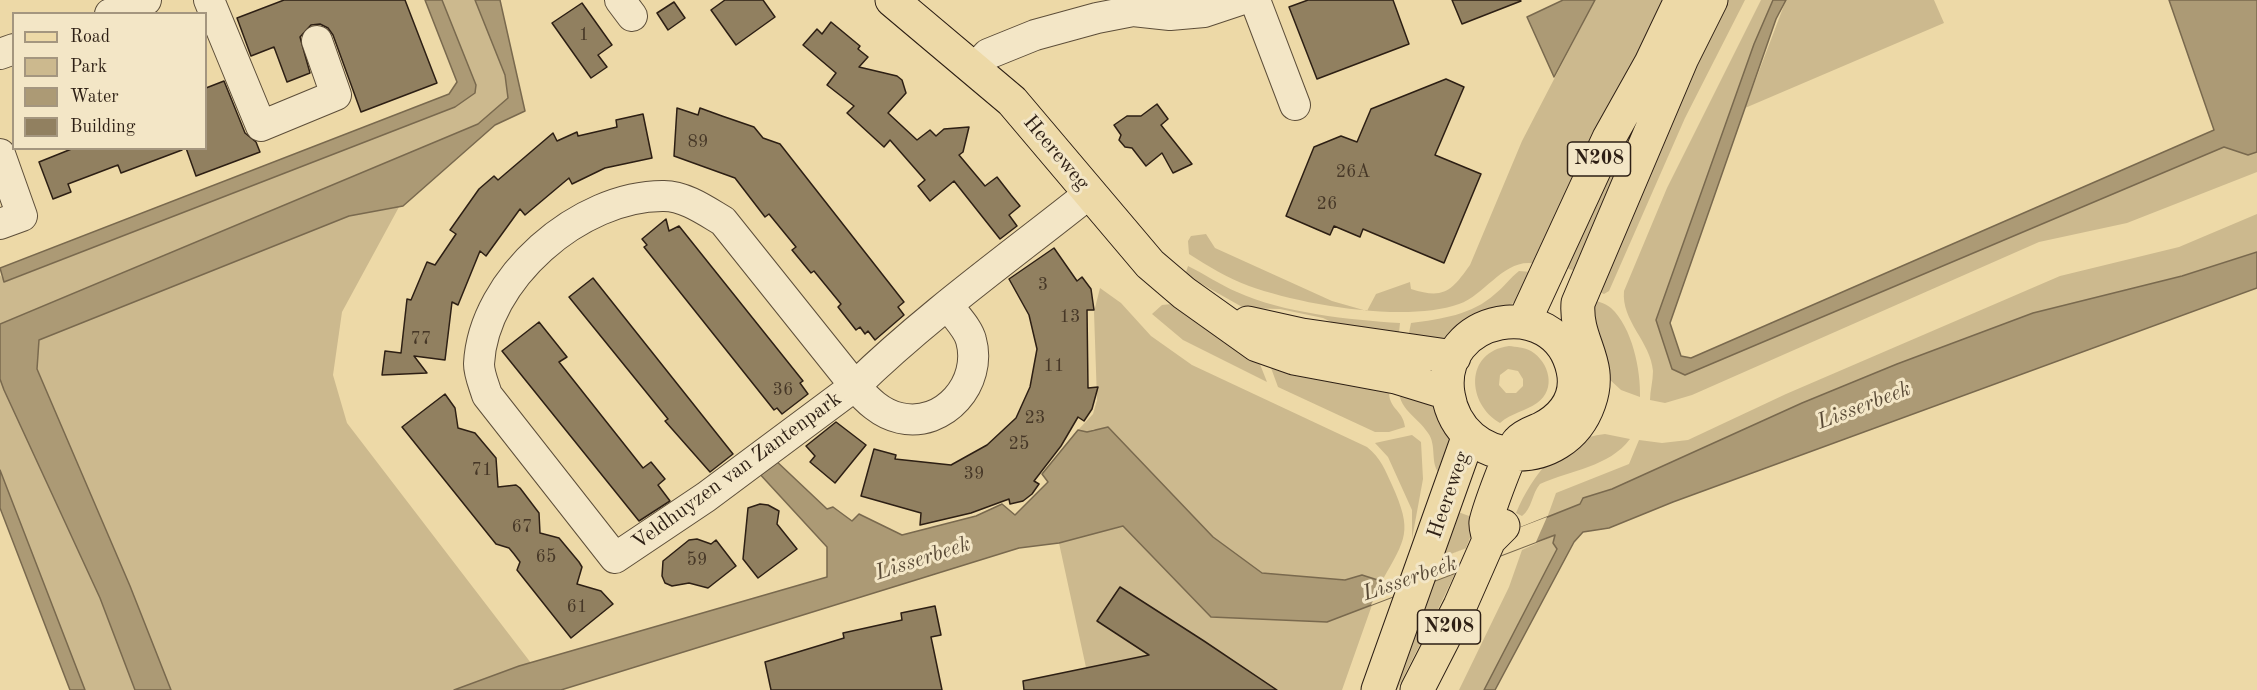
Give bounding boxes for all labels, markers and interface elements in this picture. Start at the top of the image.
legend [12,12,207,150]
house number: 1 [579,24,589,46]
text: Road [70,28,110,46]
text: Park [70,58,107,76]
text: Water [70,88,119,106]
street label: Heereweg [1017,110,1095,196]
text: Building [70,118,135,136]
house number: 89 [688,131,708,153]
road number: N208 [1568,142,1630,176]
house number: 26A [1336,161,1370,183]
house number: 26 [1317,193,1337,215]
house number: 3 [1038,274,1048,296]
house number: 13 [1060,306,1080,328]
house number: 77 [411,328,431,350]
house number: 11 [1044,355,1064,377]
water label: Lisserbeek [1813,376,1915,436]
house number: 36 [773,379,793,401]
street label: Veldhuyzen van Zantenpark [627,386,847,556]
house number: 23 [1025,407,1045,429]
house number: 25 [1009,433,1029,455]
street label: Heereweg [1422,448,1476,542]
house number: 71 [472,459,492,481]
house number: 39 [964,463,984,485]
house number: 67 [512,516,532,538]
water label: Lisserbeek [872,531,974,587]
house number: 65 [536,546,556,568]
house number: 59 [687,549,707,571]
water label: Lisserbeek [1359,550,1461,608]
house number: 61 [567,596,587,618]
road number: N208 [1418,610,1480,644]

